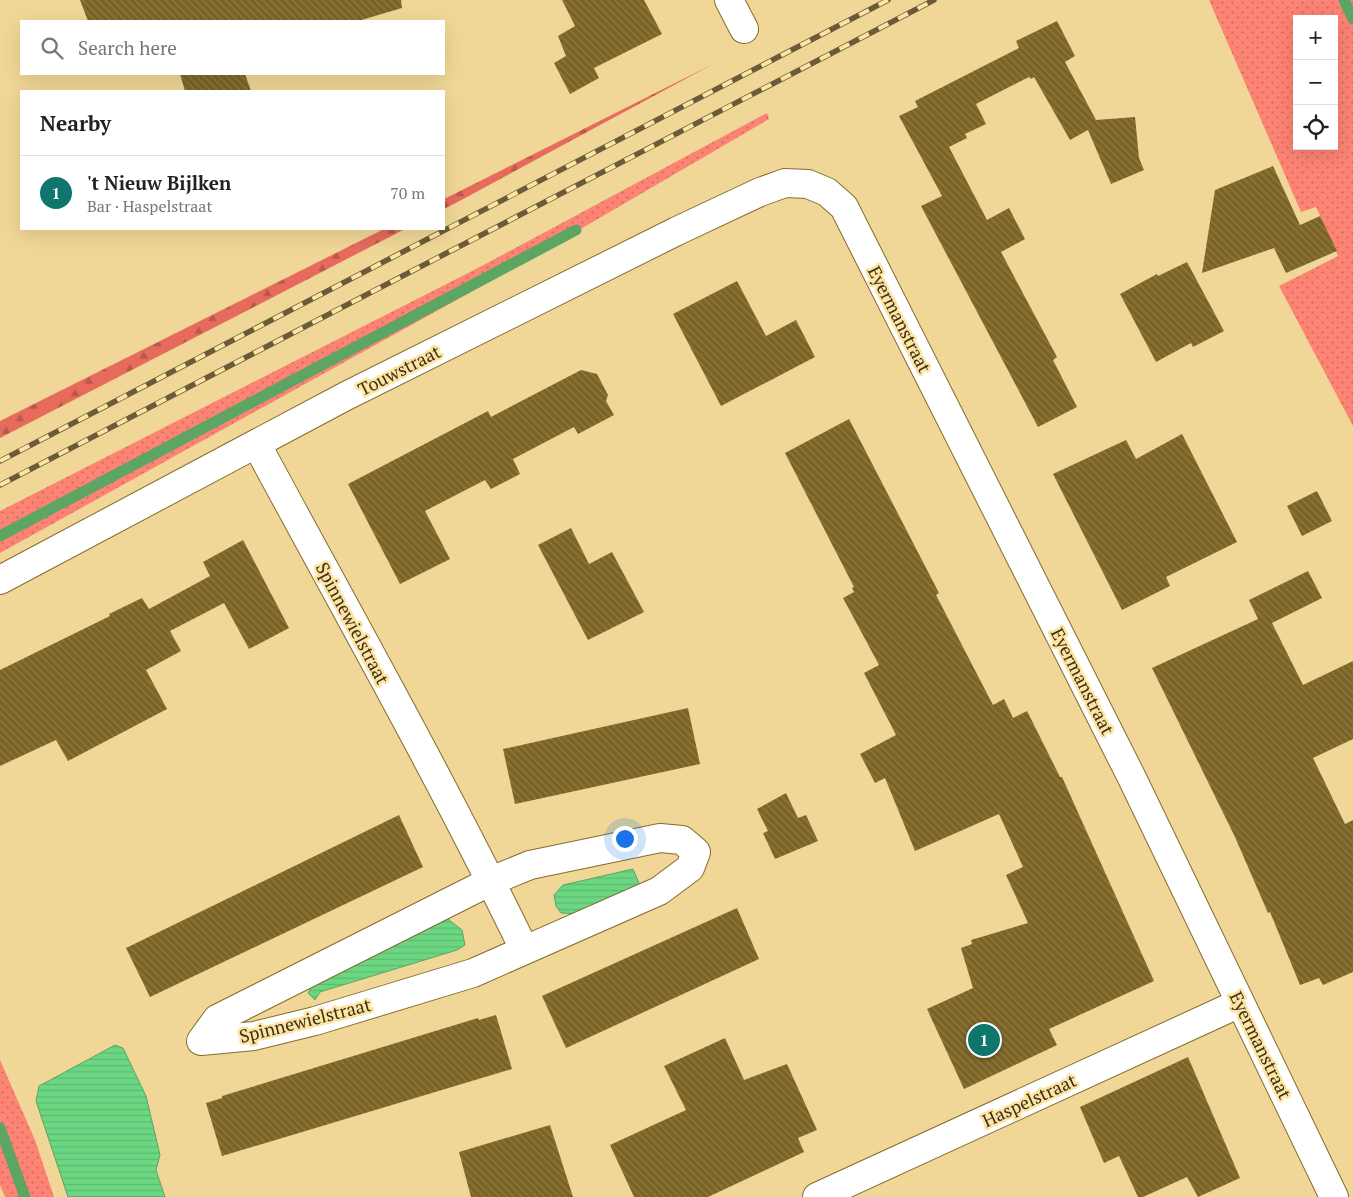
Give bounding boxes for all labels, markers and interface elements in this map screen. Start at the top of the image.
map controls [1293,15,1338,150]
button: + [1293,15,1338,60]
search box [20,20,445,75]
icon: search [38,34,66,62]
text: Search here [78,35,177,60]
button: − [1293,60,1338,105]
button: locate [1293,105,1338,150]
text: Nearby [40,109,111,137]
text: 't Nieuw Bijlken [87,170,231,195]
text: 1 [51,182,61,204]
text: 70 m [390,182,425,204]
text: Bar · Haspelstraat [87,195,212,217]
street label: Eyermanstraat [863,262,937,377]
street label: Touwstraat [354,339,445,401]
street label: Spinnewielstraat [311,558,395,688]
street label: Eyermanstraat [1046,624,1120,739]
your location [612,826,638,852]
street label: Eyermanstraat [1225,987,1298,1103]
street label: Spinnewielstraat [237,992,374,1048]
pin: 1 [968,1021,1000,1059]
street label: Haspelstraat [978,1068,1080,1132]

